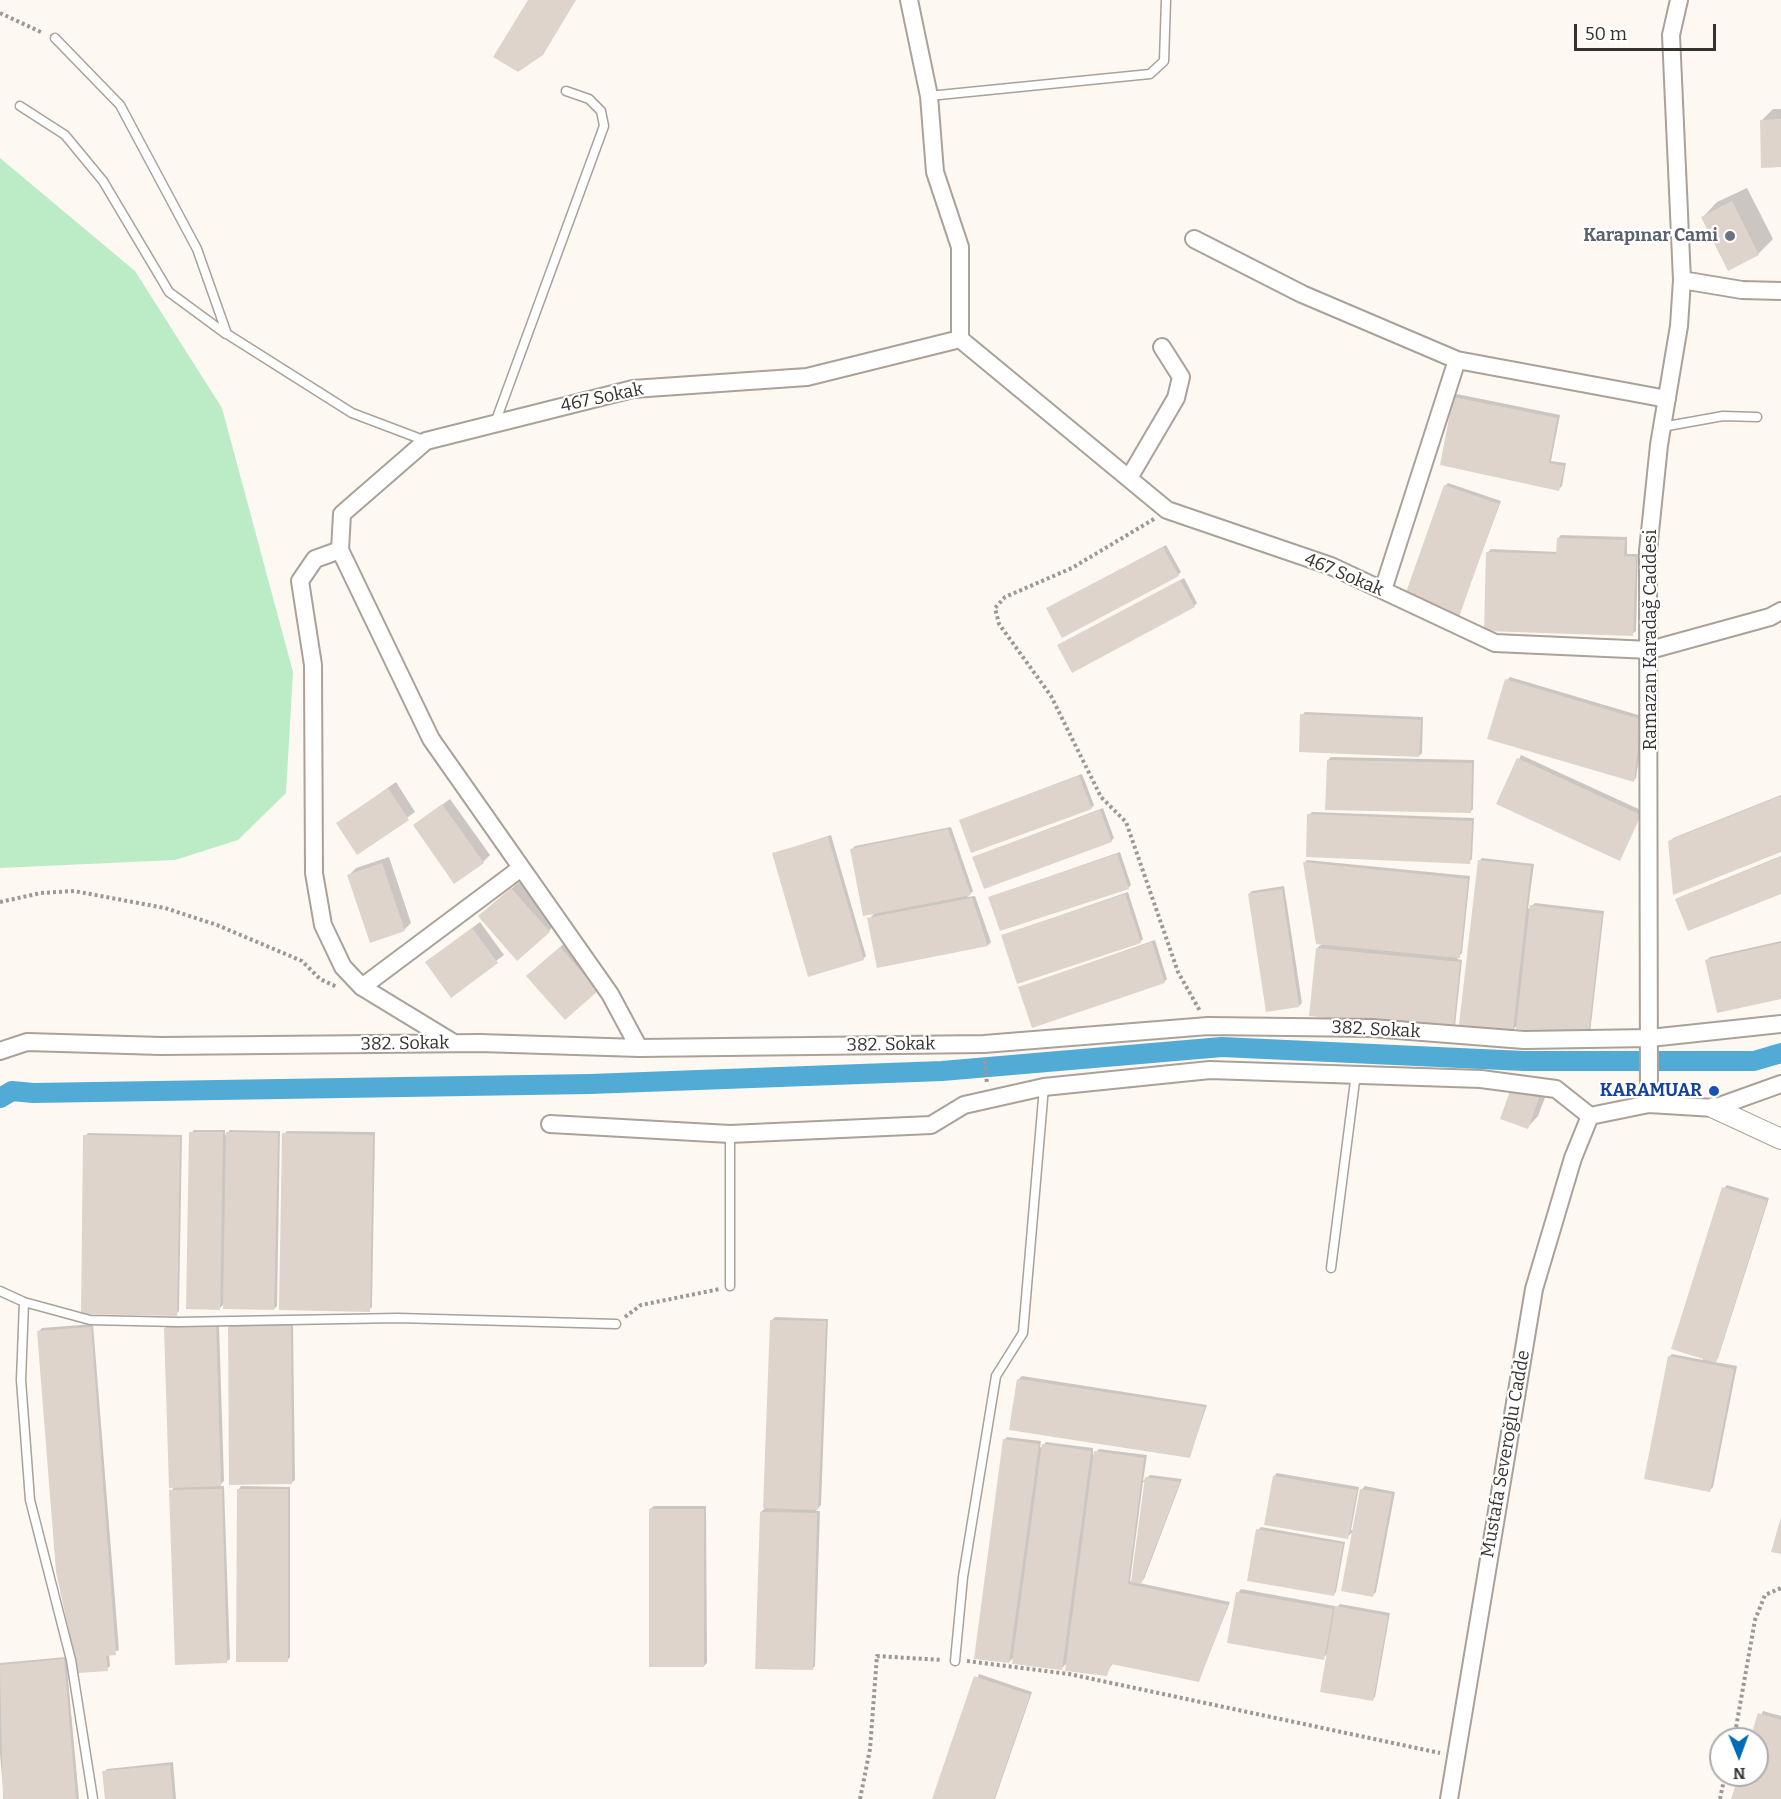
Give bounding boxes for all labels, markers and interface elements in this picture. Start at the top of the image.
scale bar [1577,12,1720,50]
text: 50 m [1585,23,1627,45]
place label: Karapınar Cami [1583,225,1718,247]
marker: Karapınar Cami [1723,229,1737,243]
street label: 467 Sokak [559,379,645,417]
street label: Ramazan Karadağ Caddesi [1640,529,1662,751]
street label: 467 Sokak [1301,549,1387,601]
street label: 382. Sokak [1331,1017,1421,1043]
street label: 382. Sokak [360,1032,450,1056]
street label: 382. Sokak [846,1033,936,1057]
place label: KARAMUAR [1600,1080,1702,1102]
marker: KARAMUAR [1707,1084,1721,1098]
street label: Mustafa Severoğlu Cadde [1477,1348,1535,1560]
north arrow [1709,1727,1769,1787]
text: N [1733,1764,1746,1783]

